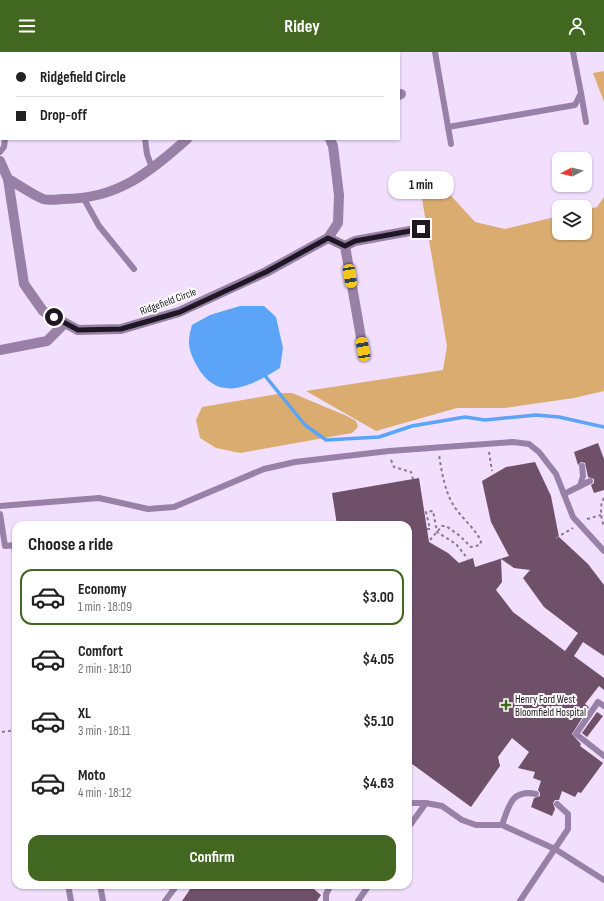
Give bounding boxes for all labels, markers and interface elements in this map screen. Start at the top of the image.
icon: menu [16,15,38,37]
icon: person [566,15,588,37]
text: Ridey [284,16,320,37]
text: Ridgefield Circle [40,68,126,87]
text: Drop-off [40,106,87,125]
north arrow [552,152,592,192]
map controls [552,152,592,240]
callout: 1 min [388,171,454,199]
text: 1 min [409,177,433,193]
button: layers [552,200,592,240]
route end [412,220,430,238]
car [342,263,358,289]
street label: Ridgefield Circle [138,285,198,318]
route start [45,308,63,326]
car [355,336,371,362]
text: Choose a ride [28,534,113,555]
icon: car [30,579,66,615]
text: Economy [78,580,127,599]
text: $3.00 [362,588,394,607]
text: 1 min · 18:09 [78,599,132,615]
icon: car [30,641,66,677]
text: Comfort [78,642,123,661]
text: $4.05 [363,650,394,669]
text: 2 min · 18:10 [78,661,132,677]
place label: Henry Ford West Bloomfield Hospital [515,693,586,719]
marker: Henry Ford West Bloomfield Hospital [500,699,512,711]
icon: car [30,703,66,739]
text: XL [78,704,91,723]
text: $5.10 [363,712,394,731]
text: 3 min · 18:11 [78,723,130,739]
icon: car [30,765,66,801]
text: Moto [78,766,105,785]
text: $4.63 [362,774,394,793]
text: 4 min · 18:12 [78,785,131,801]
button: Confirm [28,835,396,881]

